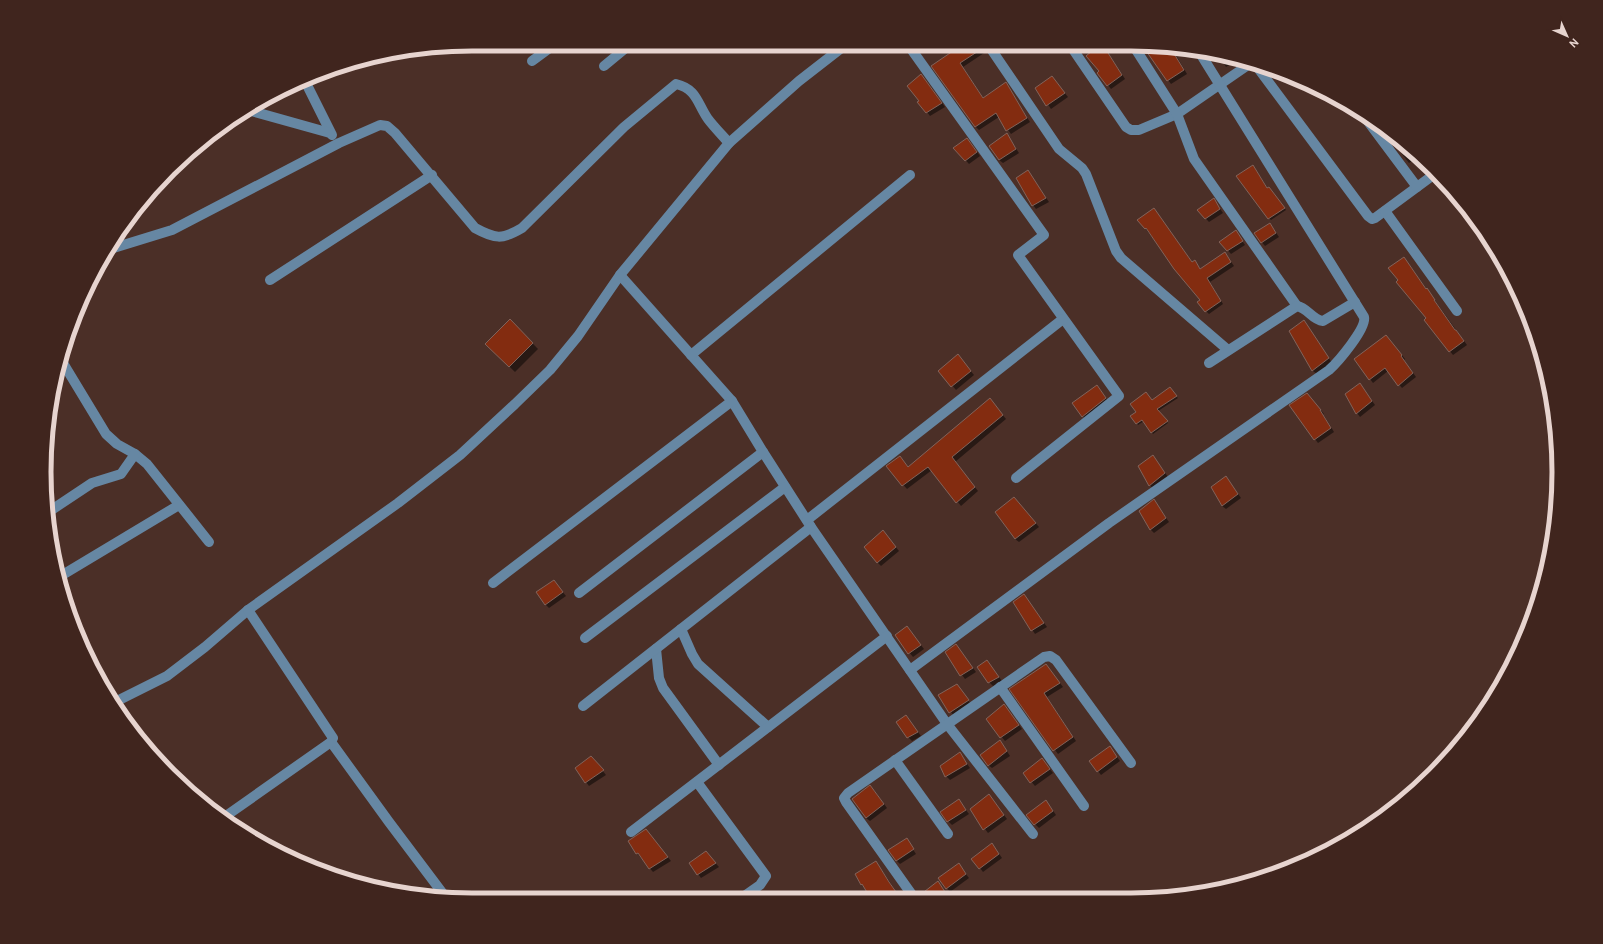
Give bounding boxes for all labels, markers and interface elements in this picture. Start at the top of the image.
north arrow [1547,16,1587,56]
text: N [1566,35,1581,50]

